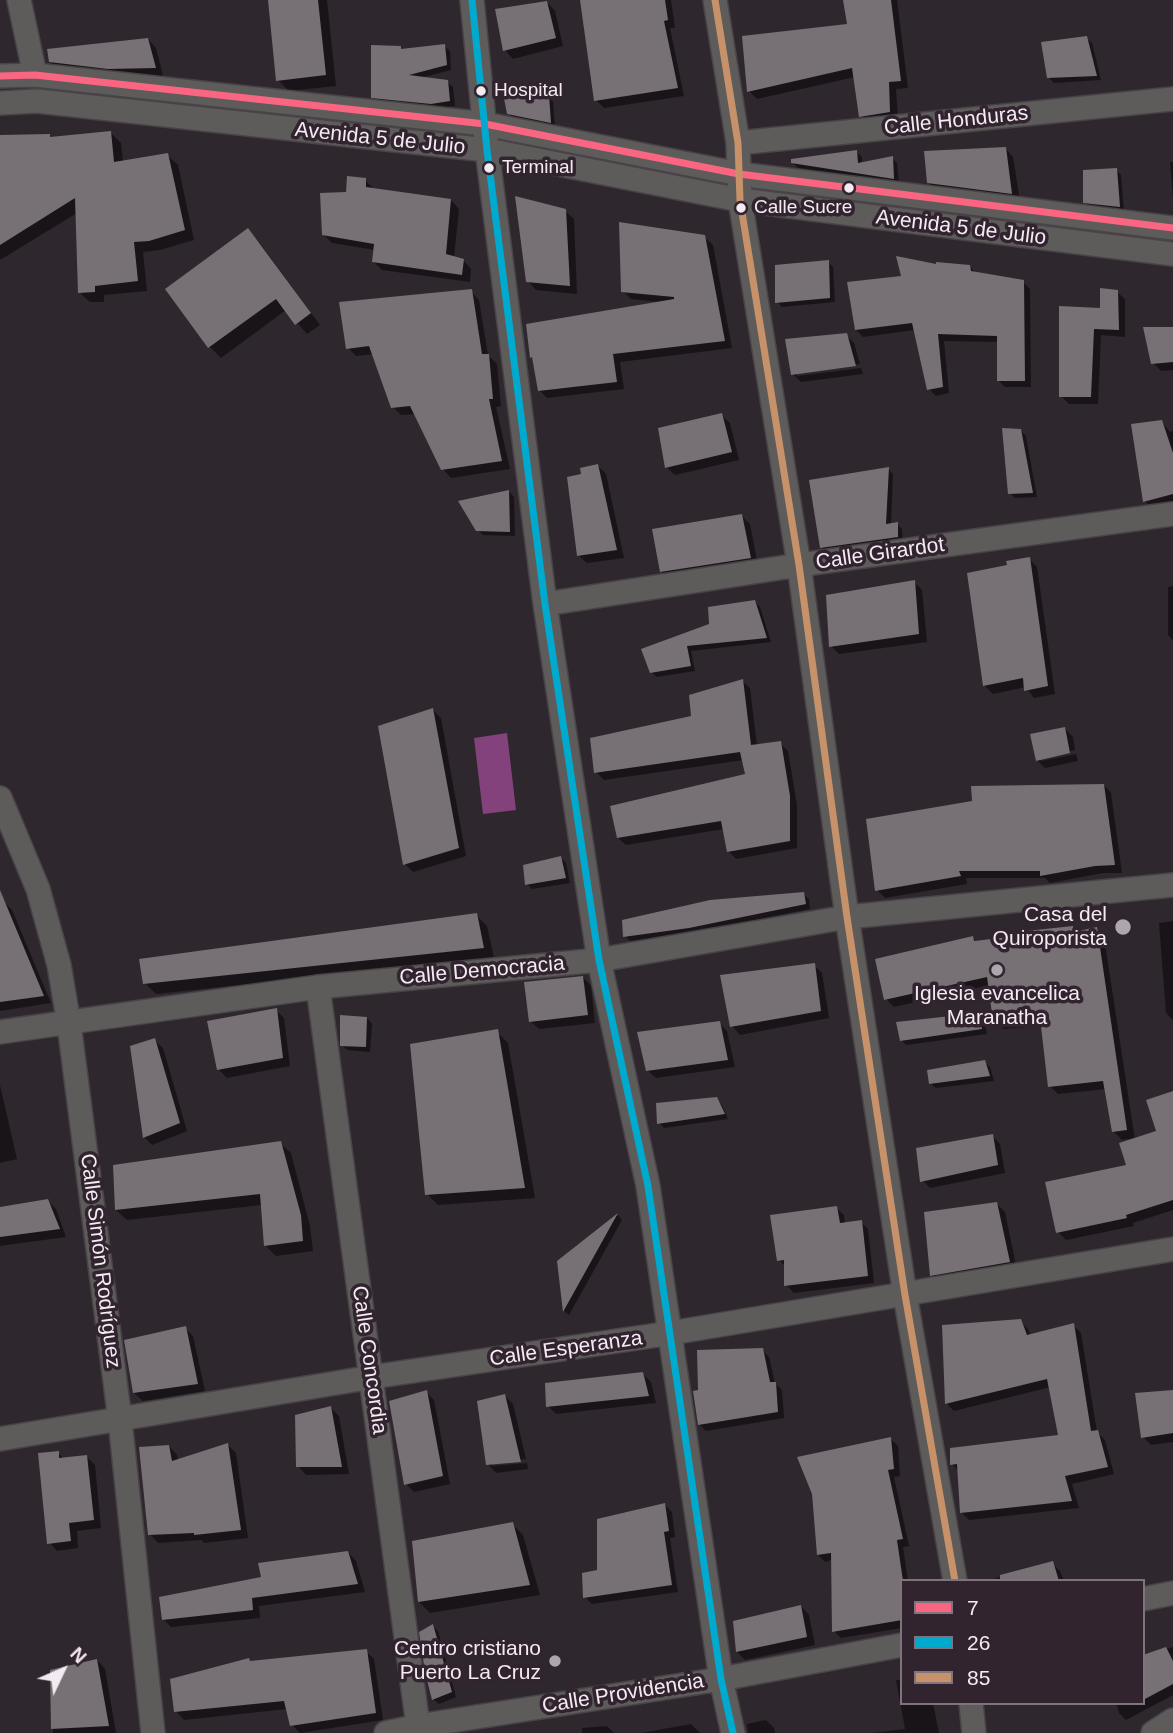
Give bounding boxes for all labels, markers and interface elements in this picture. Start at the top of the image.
place label: Hospital [494,80,563,102]
marker: Hospital [474,84,488,98]
street label: Calle Honduras [883,101,1029,141]
street label: Avenida 5 de Julio [294,118,466,160]
place label: Terminal [502,157,574,179]
marker: Terminal [482,161,496,175]
unlabelled marker [842,181,856,195]
place label: Calle Sucre [754,197,852,219]
marker: Calle Sucre [734,201,748,215]
street label: Avenida 5 de Julio [874,205,1048,251]
street label: Calle Girardot [814,533,946,575]
place label: Casa del Quiroporista [993,902,1107,952]
marker: Casa del Quiroporista [1113,917,1133,937]
street label: Calle Democracia [398,951,566,991]
marker: Iglesia evancelica Maranatha [989,962,1005,978]
place label: Iglesia evancelica Maranatha [914,981,1080,1031]
street label: Calle Simón Rodríguez [74,1152,126,1370]
street label: Calle Concordia [346,1284,392,1436]
street label: Calle Esperanza [488,1326,644,1372]
legend [900,1579,1145,1705]
text: 7 [967,1596,979,1619]
text: 26 [967,1631,990,1654]
north arrow [28,1635,98,1705]
place label: Centro cristiano Puerto La Cruz [394,1636,541,1686]
text: N [66,1643,91,1667]
marker: Centro cristiano Puerto La Cruz [547,1653,563,1669]
text: 85 [967,1666,990,1689]
street label: Calle Providencia [540,1669,706,1719]

